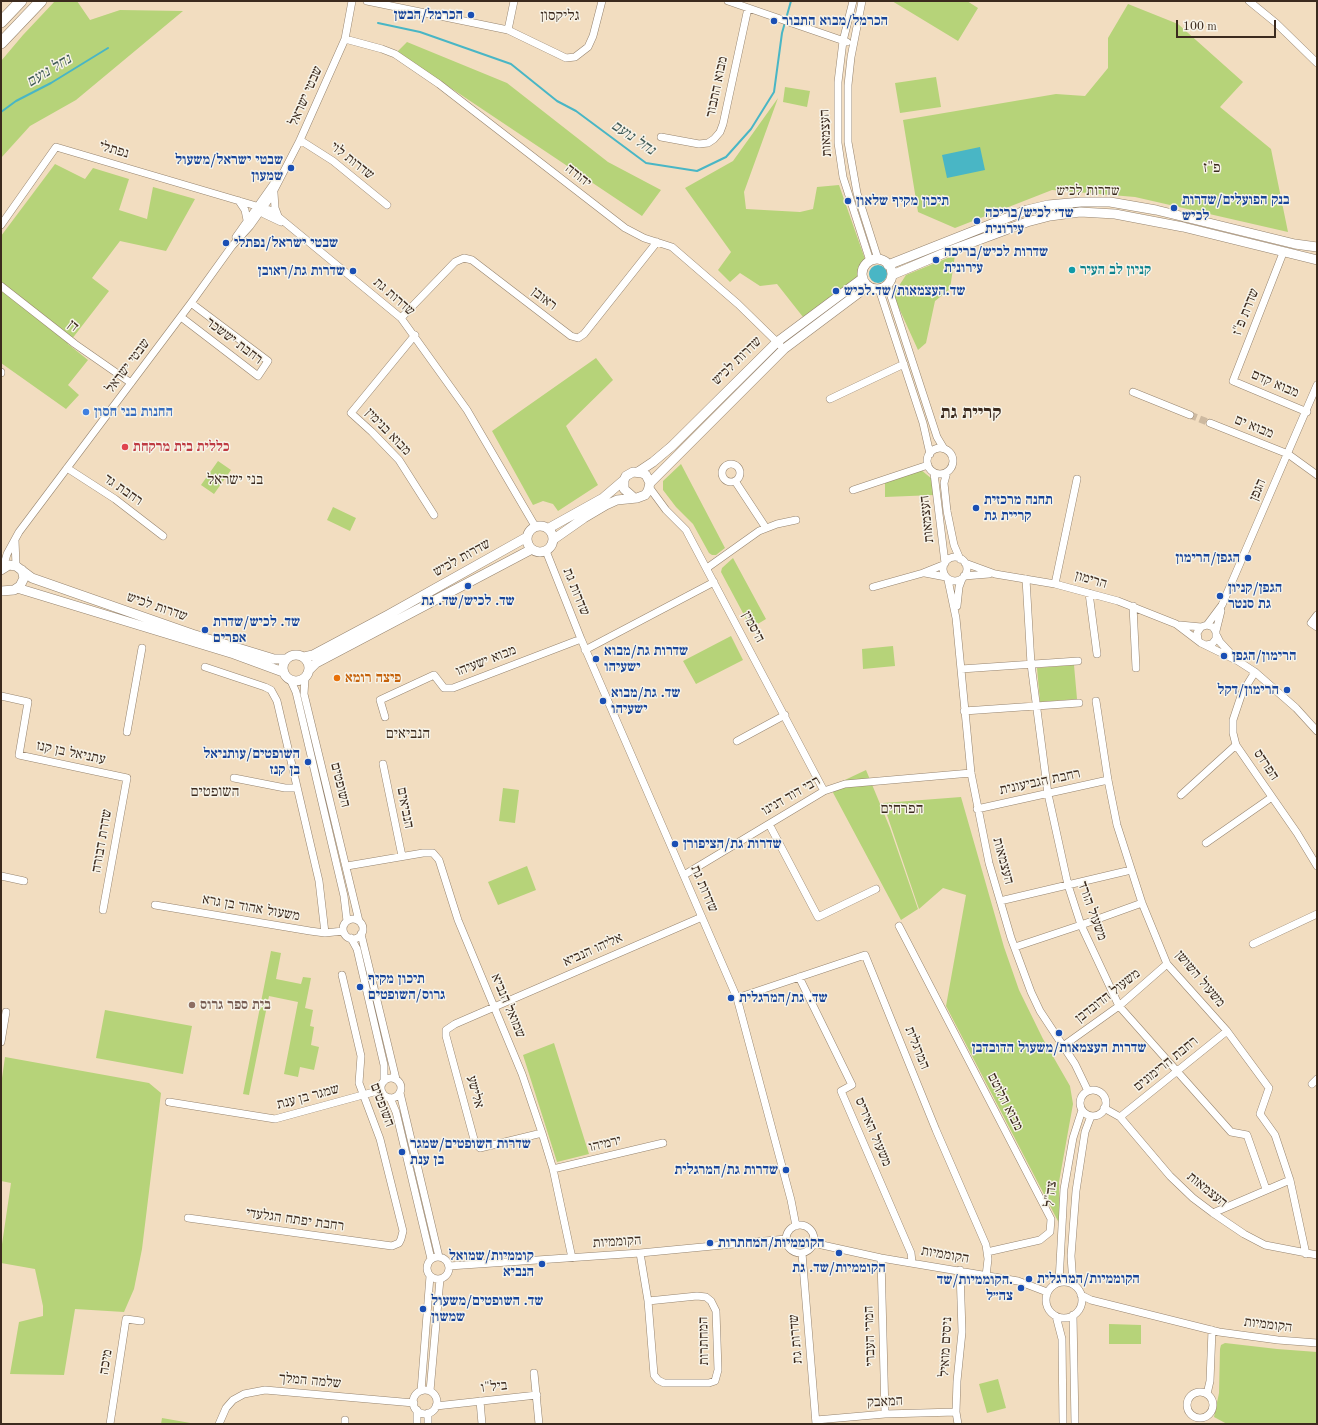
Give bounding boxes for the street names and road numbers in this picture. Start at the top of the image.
street label: מבוא התבור [702,55,732,119]
street label: שבטי ישראל [285,63,327,129]
street label: העצמאות [816,109,836,157]
street label: נפתלי [97,138,131,162]
street label: שדרות לוי [327,139,377,183]
street label: יהודה [561,161,595,191]
street label: שדרות לכיש [1057,183,1119,199]
street label: שדרות גת [370,274,418,320]
street label: ראובן [528,284,560,314]
street label: שדרת פ"ז [1229,286,1263,338]
street label: רחבת יששכר [202,314,266,368]
street label: דן [64,316,82,336]
street label: שדרות לכיש [709,333,765,389]
street label: שבטי ישראל [102,335,154,397]
street label: מבוא קדם [1249,366,1301,402]
street label: מבוא בנימין [361,405,415,459]
street label: מבוא ים [1232,412,1276,442]
street label: רחבת גד [100,471,146,509]
street label: הגפן [1246,476,1270,504]
street label: העצמאות [916,495,938,543]
street label: שדרות לכיש [430,535,494,581]
street label: שדרות גת [559,566,593,618]
street label: הרימון [1073,567,1109,593]
street label: שדרות לכיש [125,589,189,625]
street label: היסמין [738,609,768,645]
street label: מבוא ישעיהו [453,642,519,680]
street label: עתניאל בן קנז [35,737,107,769]
street label: הפרדס [1249,746,1283,784]
street label: השופטים [326,761,354,809]
street label: רחבת הגביעונית [998,765,1082,799]
street label: רבי דוד דנינו [759,772,823,820]
street label: הנביאים [393,786,417,830]
street label: שדרת דבורה [88,808,116,874]
street label: העצמאות [989,836,1017,886]
street label: שדרות גת [687,863,721,915]
street label: משעול הורד [1074,879,1110,943]
street label: משעול אהוד בן גרא [201,891,301,925]
street label: אליהו הנביא [561,929,625,971]
street label: משעול השושן [1171,947,1229,1011]
street label: משעול הדובדבן [1072,965,1144,1027]
street label: שמואל הנביא [487,971,529,1041]
street label: המרגלית [901,1024,933,1072]
street label: רחבת הרימונים [1130,1033,1202,1095]
street label: מבוא הלוטם [983,1070,1027,1134]
street label: אלישע [463,1074,487,1110]
street label: שמגר בן ענת [275,1081,341,1113]
street label: השופטים [366,1081,398,1129]
street label: משעול האיריס [851,1095,895,1169]
street label: ירמיהו [587,1132,623,1156]
street label: העצמאות [1183,1169,1231,1211]
street label: צה"ל [1041,1180,1061,1208]
street label: רחבת יפתח הגלעדי [245,1205,345,1235]
street label: הקוממיות [592,1232,642,1252]
street label: הקוממיות [920,1243,970,1267]
street label: המרי העברי [861,1305,879,1367]
street label: שדרות גת [785,1314,807,1364]
street label: הקוממיות [1243,1314,1293,1336]
street label: המחתרות [695,1316,713,1366]
street label: ניסים מואיל [936,1316,956,1378]
street label: מיכה [96,1348,116,1376]
street label: שלמה המלך [278,1370,342,1392]
street label: ביל"ו [480,1377,508,1397]
street label: המאבק [867,1393,903,1411]

